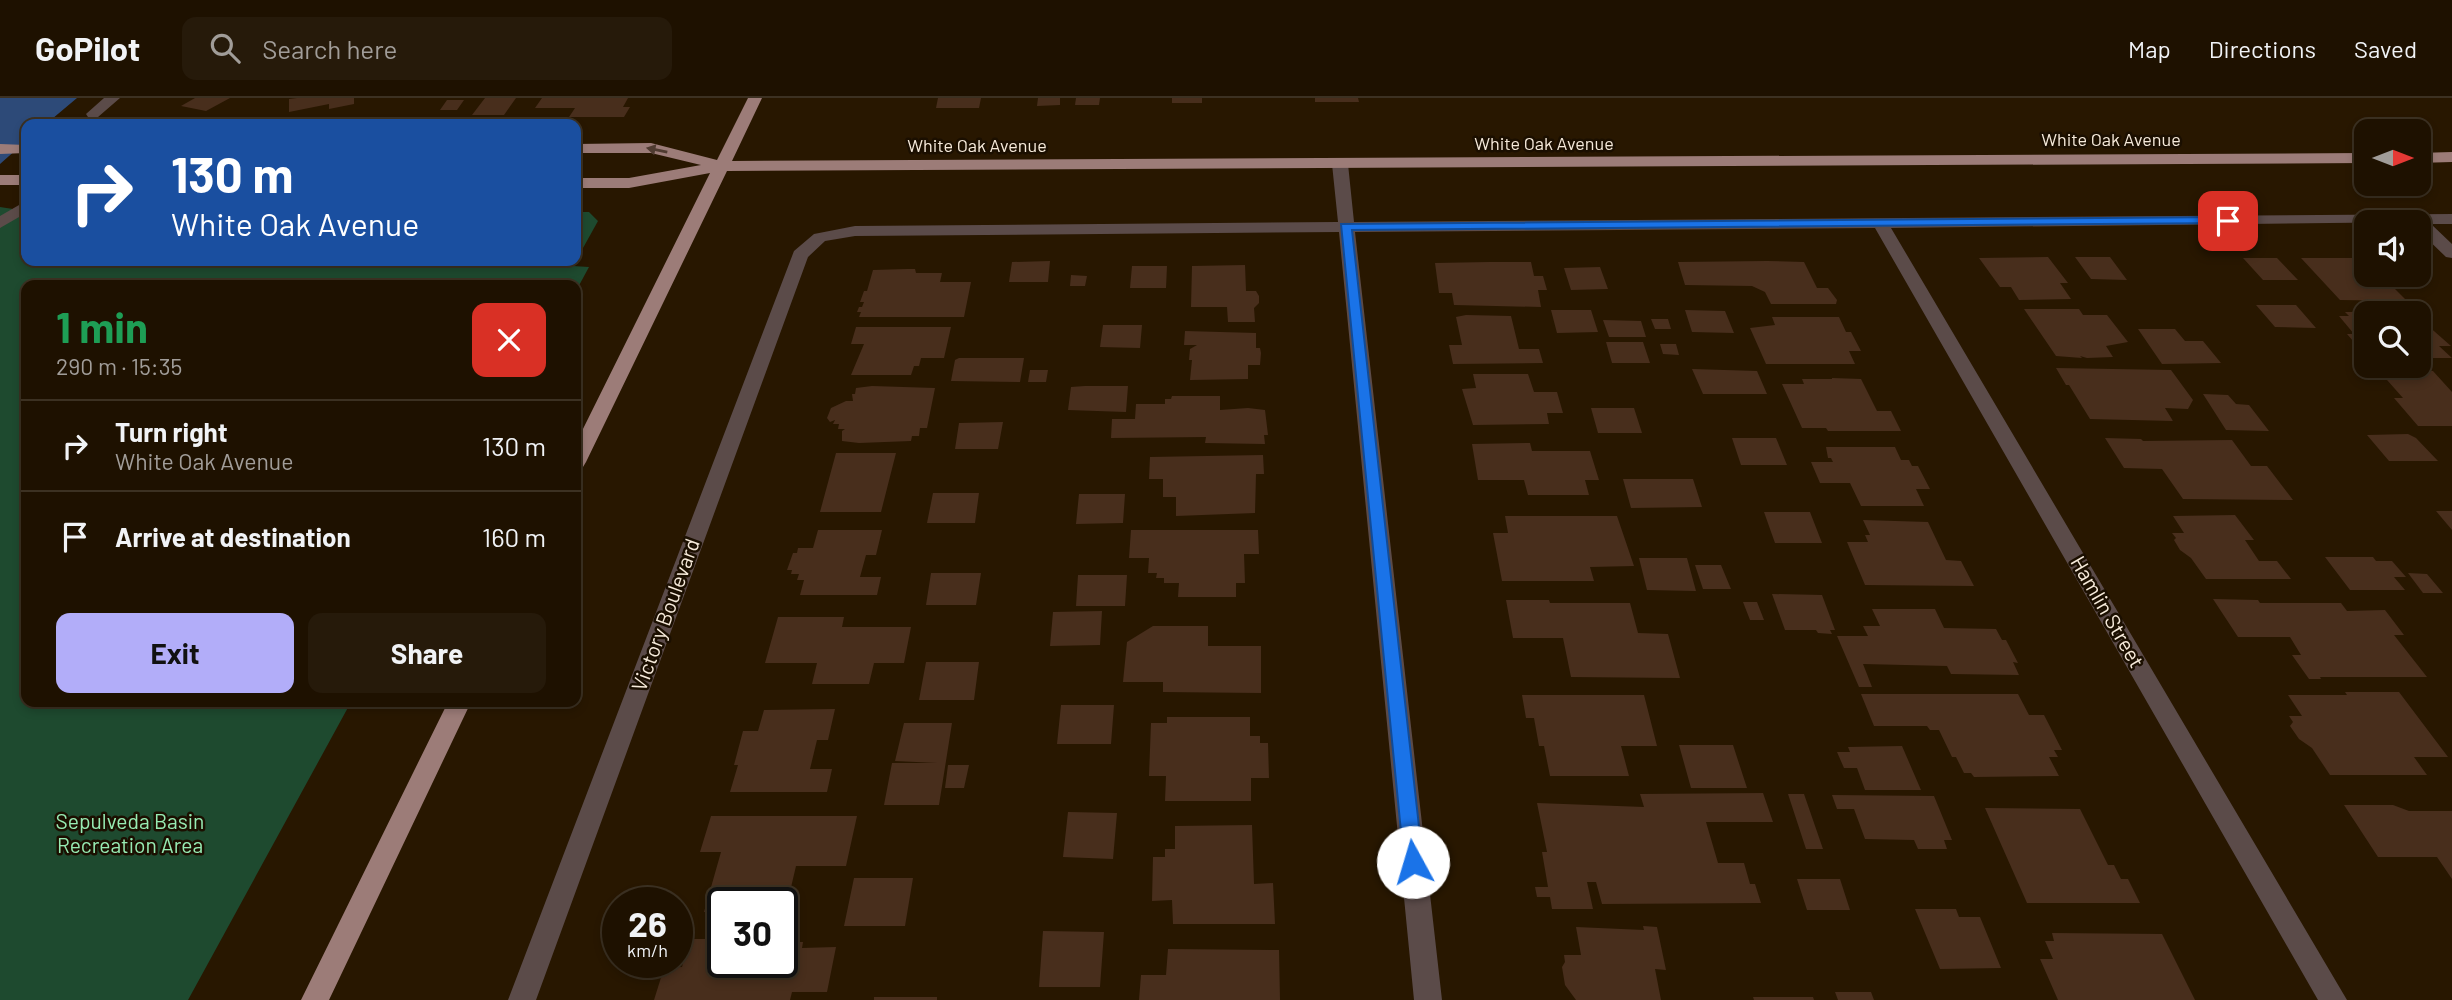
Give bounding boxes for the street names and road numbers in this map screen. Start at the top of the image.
street label: White Oak Avenue [2041,128,2181,150]
street label: White Oak Avenue [1474,132,1614,154]
street label: White Oak Avenue [907,134,1047,156]
street label: Victory Boulevard [625,535,704,694]
street label: Hamlin Street [2066,551,2150,672]

